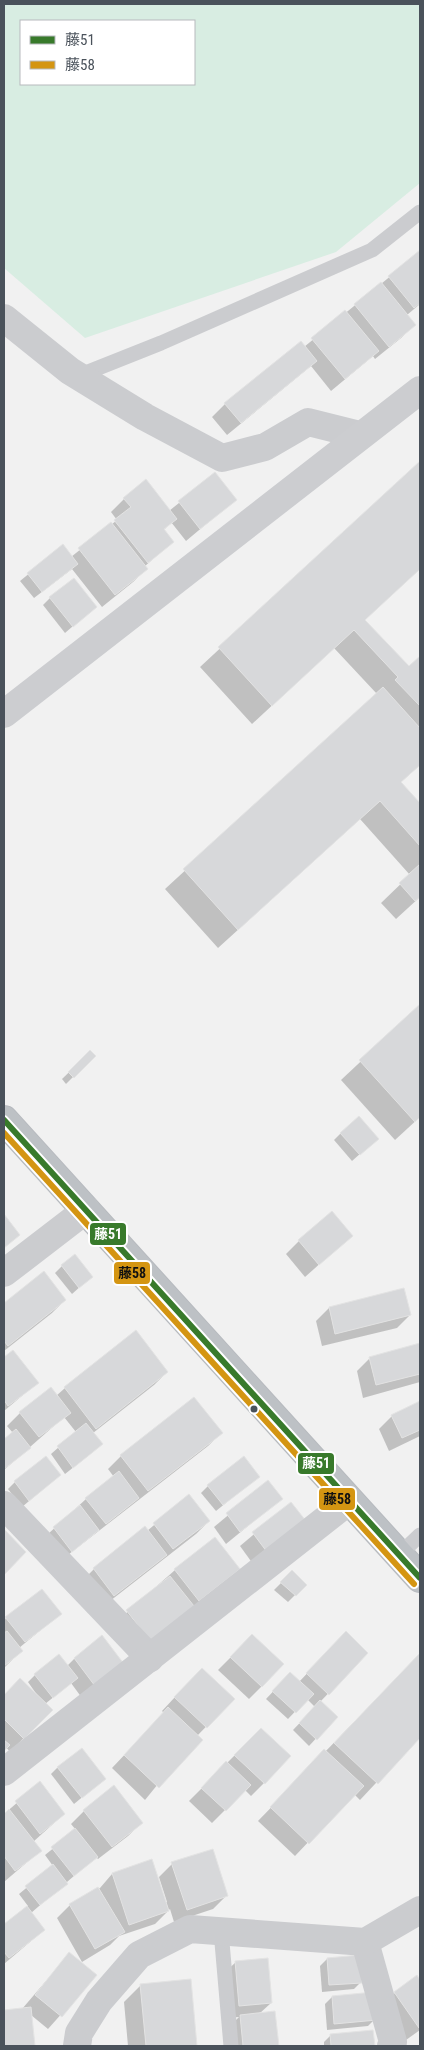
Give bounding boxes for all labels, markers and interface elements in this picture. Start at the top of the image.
legend [20,20,195,85]
text: 藤51 [65,31,95,49]
text: 藤58 [65,56,95,74]
line badge: 藤51 [89,1222,127,1246]
text: 藤51 [94,1226,122,1242]
line badge: 藤58 [113,1261,151,1285]
text: 藤58 [118,1265,146,1281]
unlabelled marker [249,1404,259,1414]
line badge: 藤51 [297,1452,335,1475]
text: 藤51 [302,1455,330,1471]
line badge: 藤58 [318,1487,356,1511]
text: 藤58 [323,1491,351,1507]

